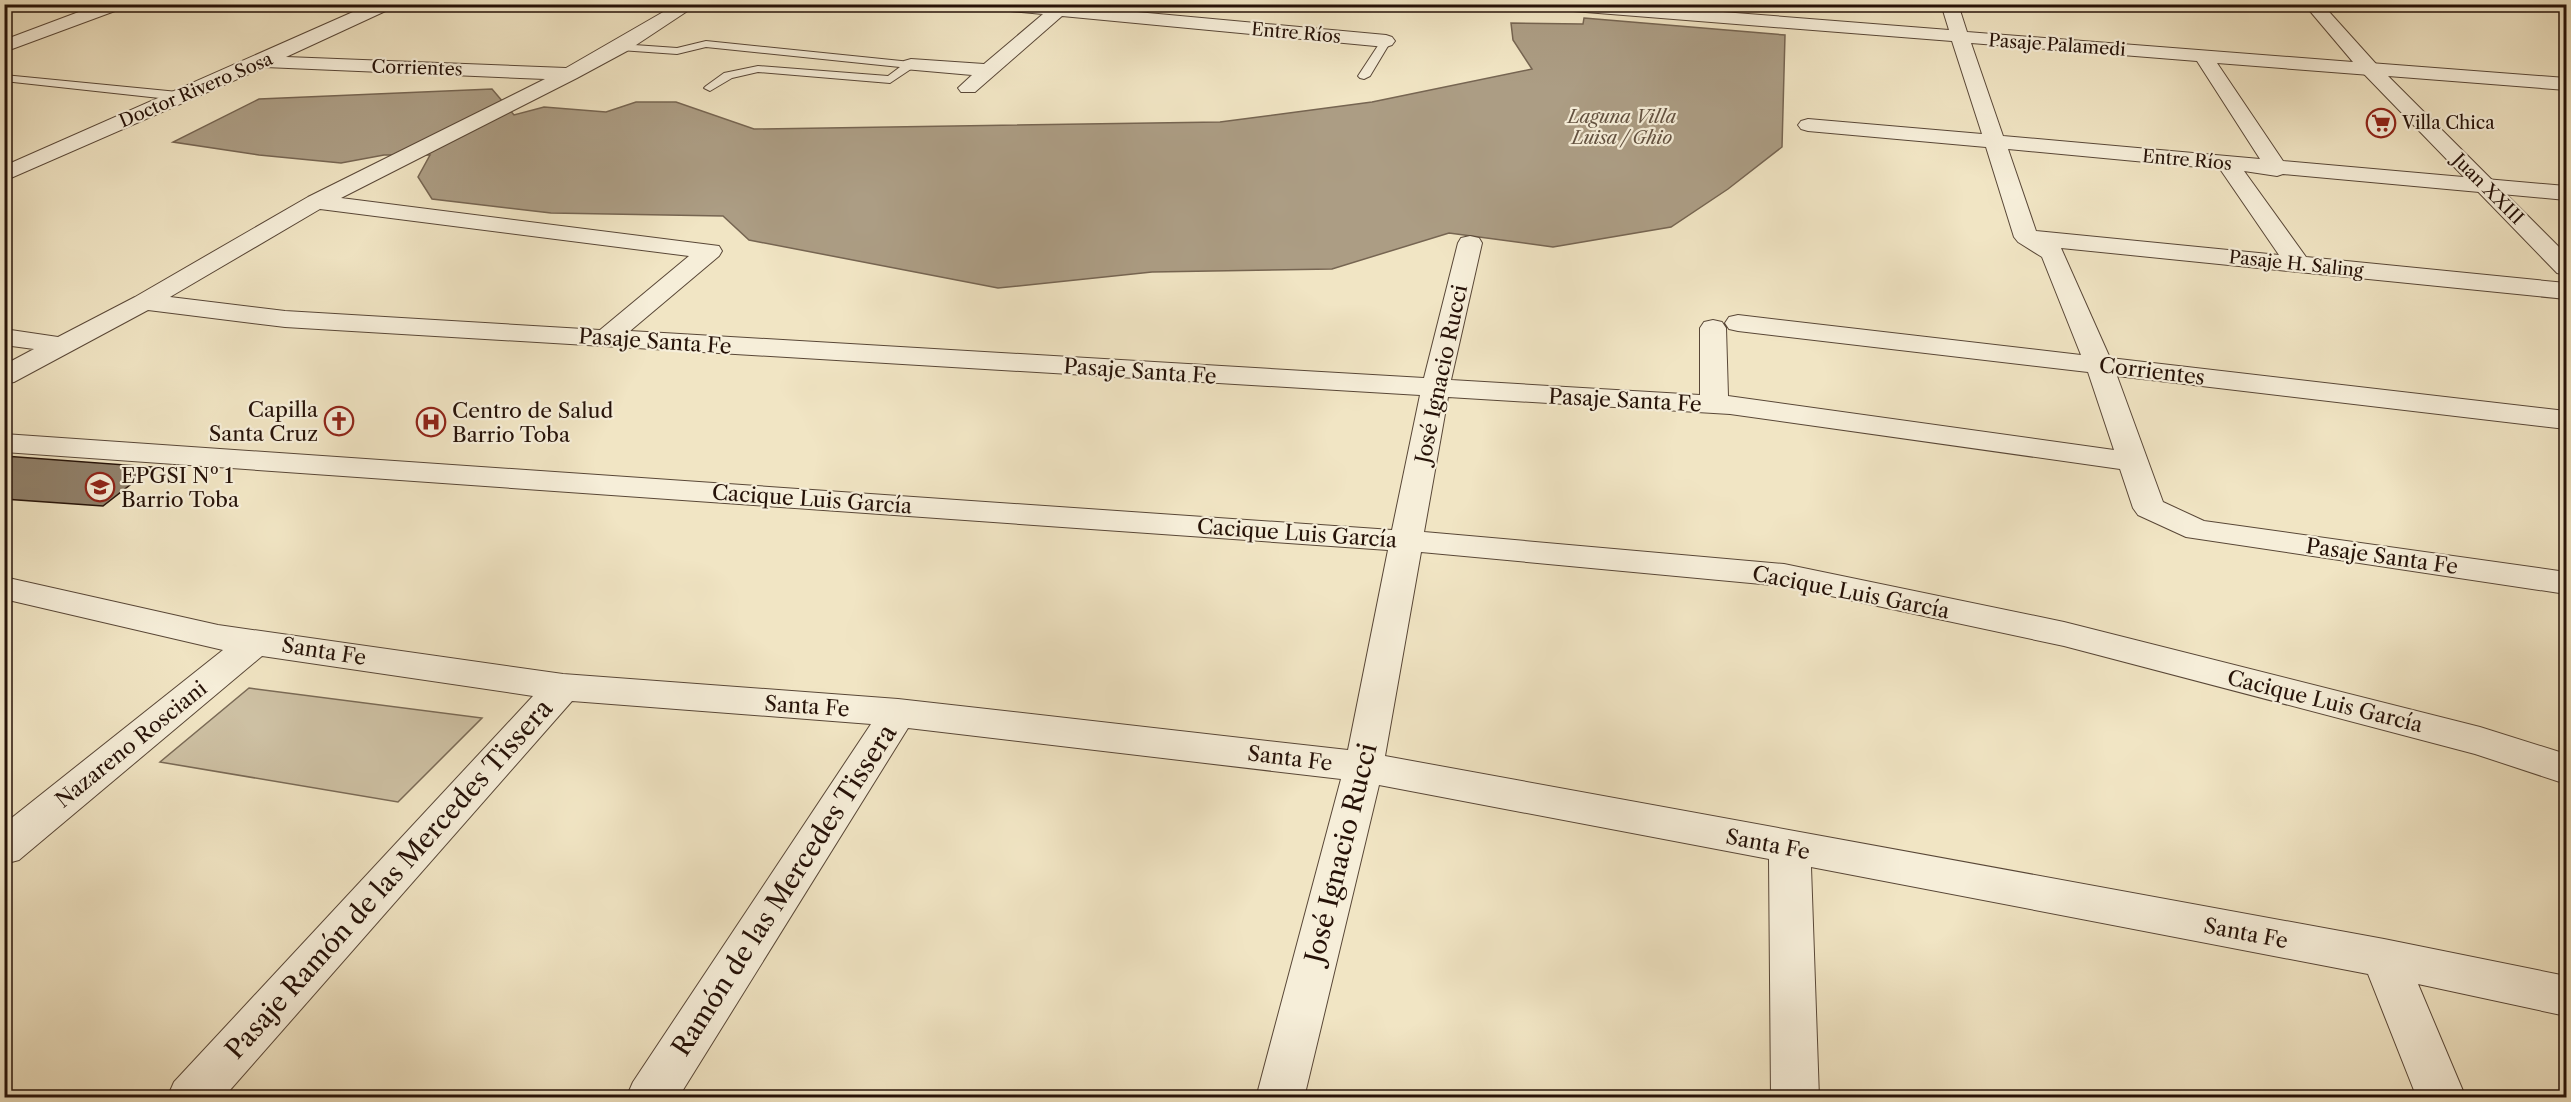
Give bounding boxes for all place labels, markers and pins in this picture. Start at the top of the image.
supermarket icon: Villa Chica [2365,107,2397,139]
place label: Villa Chica [2401,112,2495,134]
place label: Capilla Santa Cruz [209,397,319,446]
place label: Centro de Salud Barrio Toba [452,398,613,447]
church icon: Capilla Santa Cruz [323,405,355,437]
hospital icon: Centro de Salud Barrio Toba [415,406,447,438]
place label: EPGSI Nº 1 Barrio Toba [121,463,240,512]
school or university icon: EPGSI Nº 1 Barrio Toba [84,471,116,503]

